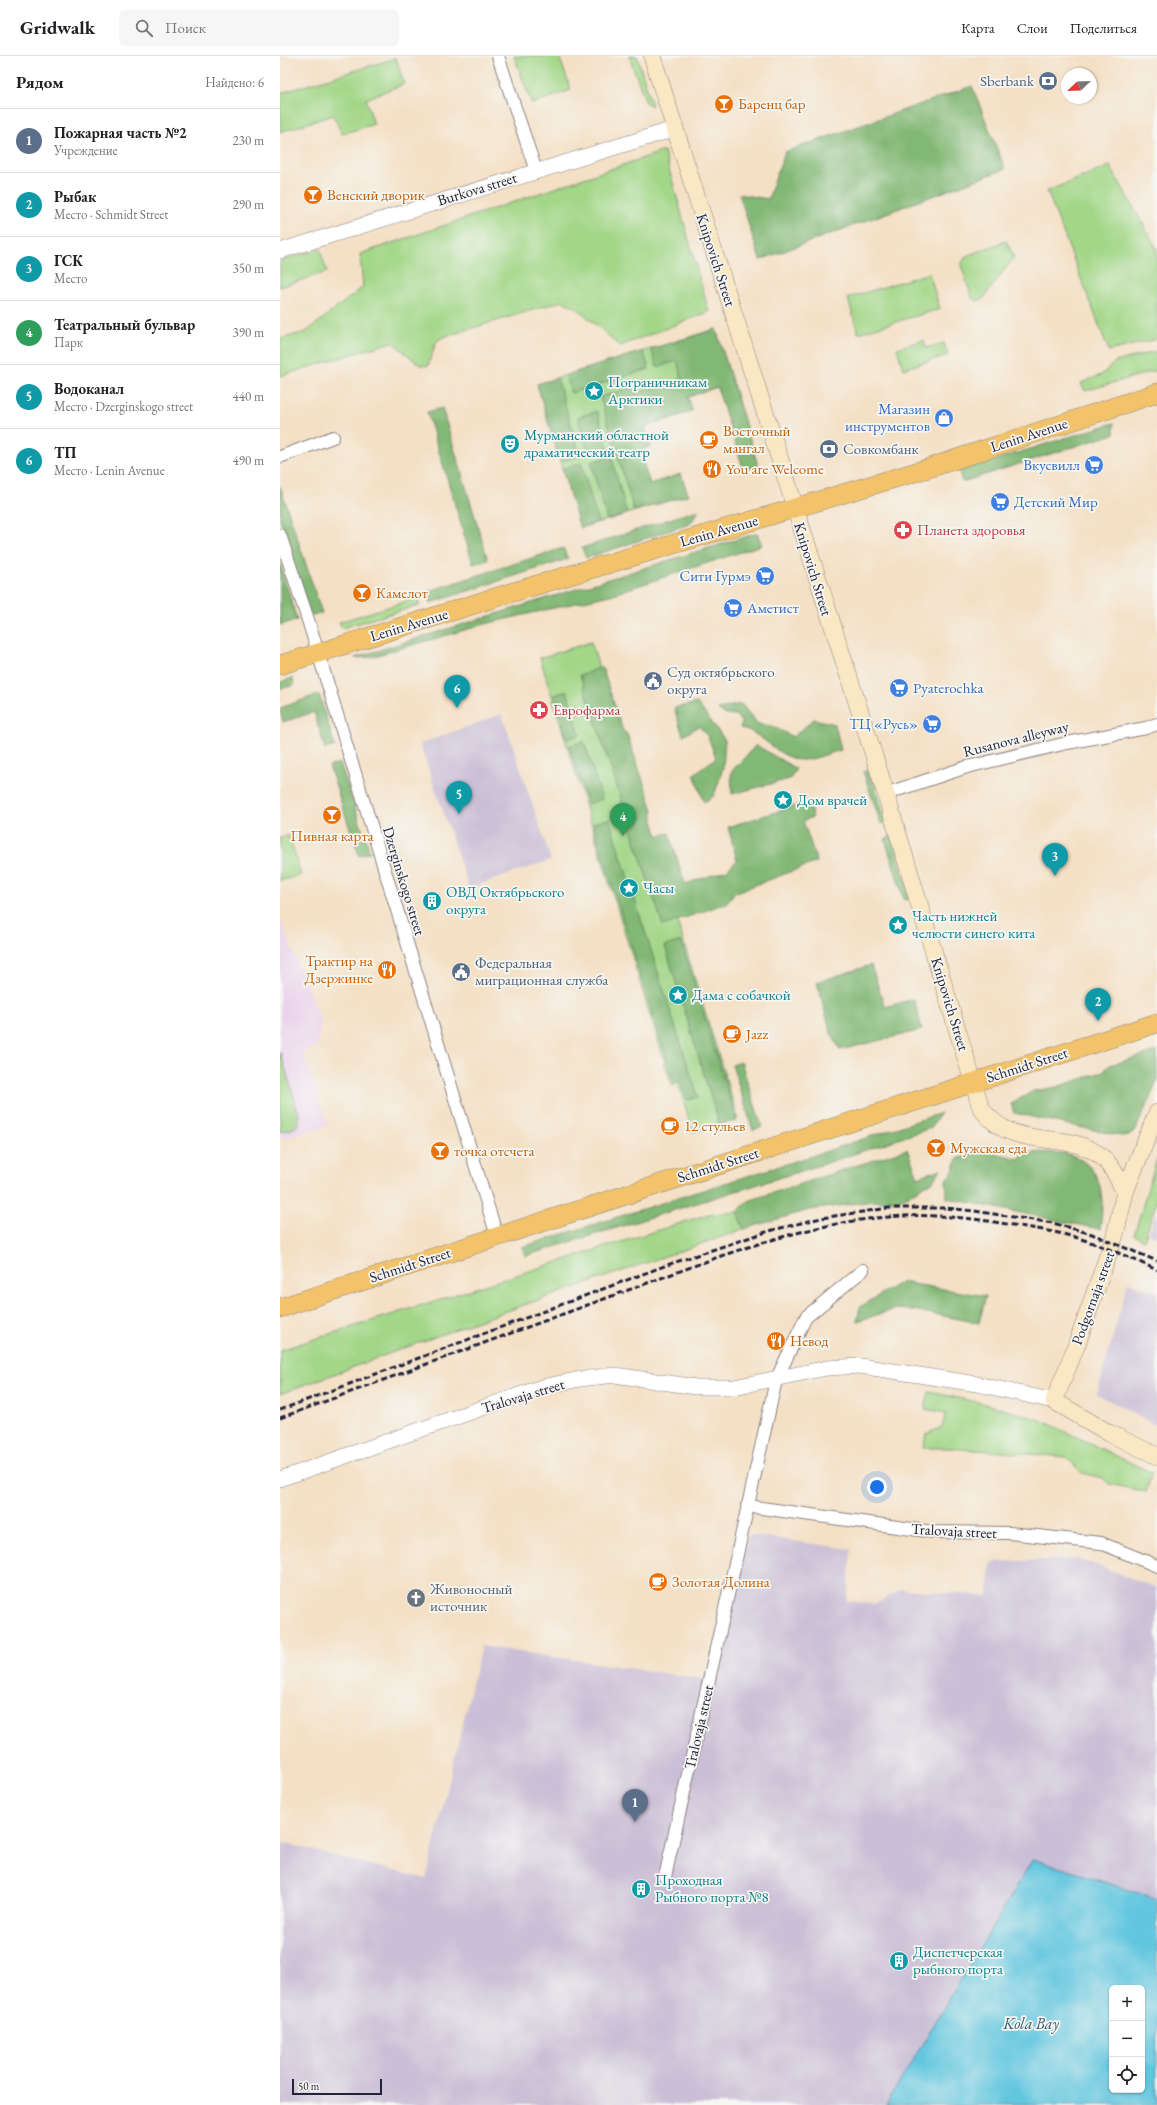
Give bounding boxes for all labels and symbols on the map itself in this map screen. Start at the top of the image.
north arrow [1061,68,1097,104]
bank icon: Sberbank [1037,70,1059,92]
place label: Sberbank [980,71,1035,90]
bar icon: Баренц бар [713,93,735,115]
place label: Баренц бар [738,94,806,113]
street label: Burkova street [435,167,519,210]
bar icon: Венский дворик [302,184,324,206]
place label: Венский дворик [327,185,425,204]
street label: Knipovich Street [692,211,741,309]
place label: Пограничникам Арктики [607,372,708,408]
place icon: Пограничникам Арктики [583,380,605,402]
place label: Магазин инструментов [845,399,930,435]
shop icon: Магазин инструментов [933,407,955,429]
street label: Lenin Avenue [988,413,1070,456]
place label: Восточный мангал [723,421,791,457]
place label: Мурманский областной драматический театр [524,425,669,461]
cafe icon: Восточный мангал [698,429,720,451]
theatre icon: Мурманский областной драматический театр [499,433,521,455]
bank icon: Совкомбанк [818,438,840,460]
place label: Совкомбанк [843,439,919,458]
supermarket icon: Вкусвилл [1083,454,1105,476]
place label: Вкусвилл [1023,455,1080,474]
restaurant icon: You are Welcome [701,458,723,480]
place label: You are Welcome [726,459,824,478]
supermarket icon: Детский Мир [989,491,1011,513]
place label: Детский Мир [1014,492,1098,511]
street label: Lenin Avenue [678,510,760,551]
pharmacy icon: Планета здоровья [892,519,914,541]
street label: Knipovich Street [790,520,837,618]
place label: Планета здоровья [917,520,1026,539]
supermarket icon: Сити Гурмэ [754,565,776,587]
place label: Сити Гурмэ [680,566,751,585]
bar icon: Камелот [351,582,373,604]
place label: Камелот [376,583,428,602]
supermarket icon: Аметист [722,597,744,619]
place label: Аметист [746,598,799,617]
street label: Lenin Avenue [368,604,450,645]
place label: Суд октябрьского округа [667,662,775,698]
public building icon: Суд октябрьского округа [642,670,664,692]
pin: 6 [444,675,470,708]
supermarket icon: Pyaterochka [888,677,910,699]
place label: Pyaterochka [913,678,983,697]
pharmacy icon: Еврофарма [528,699,550,721]
place label: Еврофарма [553,700,621,719]
supermarket icon: ТЦ «Русь» [921,713,943,735]
place label: ТЦ «Русь» [849,714,918,733]
street label: Rusanova alleyway [961,716,1071,761]
pin: 5 [446,781,472,814]
place icon: Дом врачей [772,789,794,811]
place label: Дом врачей [797,790,867,809]
pin: 4 [610,803,636,836]
bar icon: Пивная карта [321,804,343,826]
street label: Dzerginskogo street [379,824,430,938]
place label: Пивная карта [290,826,374,845]
pin: 3 [1042,843,1068,876]
place icon: Часы [618,877,640,899]
place label: Часы [643,878,674,897]
place label: ОВД Октябрьского округа [446,882,565,918]
building icon: ОВД Октябрьского округа [421,890,443,912]
place label: Часть нижней челюсти синего кита [912,906,1035,942]
place icon: Часть нижней челюсти синего кита [887,914,909,936]
place label: Трактир на Дзержинке [304,951,373,987]
place label: Федеральная миграционная служба [475,953,608,989]
street label: Knipovich Street [927,955,974,1053]
restaurant icon: Трактир на Дзержинке [376,959,398,981]
public building icon: Федеральная миграционная служба [450,961,472,983]
place icon: Дама с собачкой [667,984,689,1006]
place label: Дама с собачкой [692,985,791,1004]
pin: 2 [1085,988,1111,1021]
cafe icon: Jazz [721,1023,743,1045]
place label: Jazz [744,1024,768,1043]
street label: Schmidt Street [984,1042,1070,1087]
cafe icon: 12 стульев [659,1115,681,1137]
place label: 12 стульев [684,1116,745,1135]
bar icon: Мужская еда [925,1137,947,1159]
place label: Мужская еда [950,1138,1027,1157]
bar icon: точка отсчета [429,1140,451,1162]
place label: точка отсчета [454,1141,534,1160]
street label: Schmidt Street [675,1142,761,1187]
street label: Schmidt Street [367,1242,453,1287]
street label: Podgornaja street [1067,1248,1118,1347]
restaurant icon: Невод [765,1330,787,1352]
place label: Невод [790,1331,828,1350]
street label: Tralovaja street [479,1374,567,1417]
your location [867,1477,887,1497]
street label: Tralovaja street [911,1519,998,1542]
cafe icon: Золотая Долина [647,1571,669,1593]
place label: Золотая Долина [672,1572,770,1591]
place label: Живоносный источник [429,1579,513,1615]
church icon: Живоносный источник [405,1587,427,1609]
street label: Tralovaja street [680,1683,717,1771]
pin: 1 [622,1789,648,1822]
place label: Проходная Рыбного порта №8 [655,1870,769,1906]
building icon: Проходная Рыбного порта №8 [630,1878,652,1900]
place label: Диспетчерская рыбного порта [913,1942,1003,1978]
building icon: Диспетчерская рыбного порта [888,1950,910,1972]
water label: Kola Bay [1002,2013,1059,2034]
scale bar [292,2077,382,2096]

